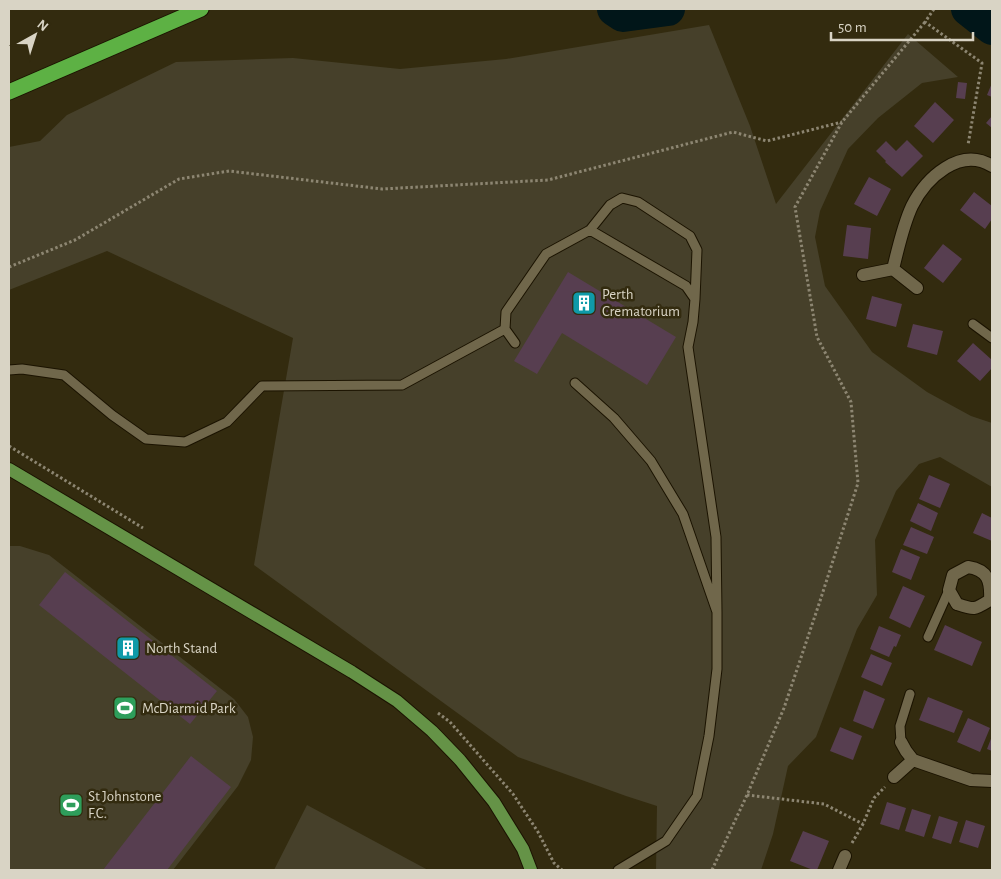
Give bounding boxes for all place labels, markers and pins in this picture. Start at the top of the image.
place label: Perth Crematorium [602,287,680,319]
building icon: Perth Crematorium [571,290,597,316]
building icon: North Stand [115,635,141,661]
place label: North Stand [146,641,217,656]
sports icon: McDiarmid Park [112,695,138,721]
place label: McDiarmid Park [142,701,236,716]
place label: St Johnstone F.C. [88,789,162,821]
sports icon: St Johnstone F.C. [58,792,84,818]

